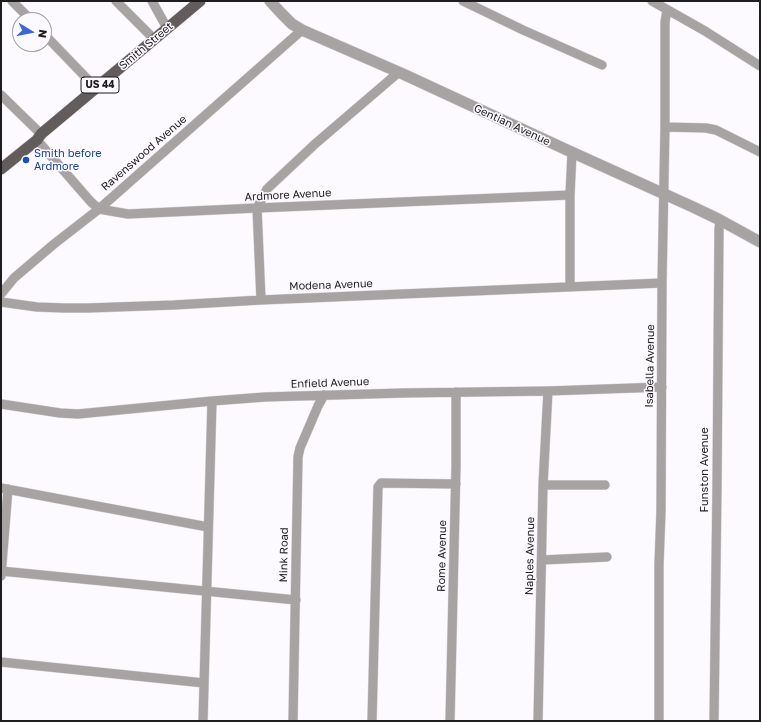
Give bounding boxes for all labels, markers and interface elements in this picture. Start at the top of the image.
north arrow [12,12,52,52]
street label: Smith Street [116,20,176,72]
text: N [36,29,50,39]
road number: US 44 [81,77,119,93]
street label: Gentian Avenue [472,102,552,148]
street label: Ravenswood Avenue [99,112,189,194]
place label: Smith before Ardmore [34,147,102,173]
marker: Smith before Ardmore [21,155,31,165]
street label: Ardmore Avenue [244,186,332,204]
street label: Modena Avenue [289,277,373,293]
street label: Isabella Avenue [643,324,657,408]
street label: Enfield Avenue [291,375,369,391]
street label: Funston Avenue [698,427,712,513]
street label: Naples Avenue [523,517,537,595]
street label: Rome Avenue [435,520,449,592]
street label: Mink Road [277,527,291,583]

